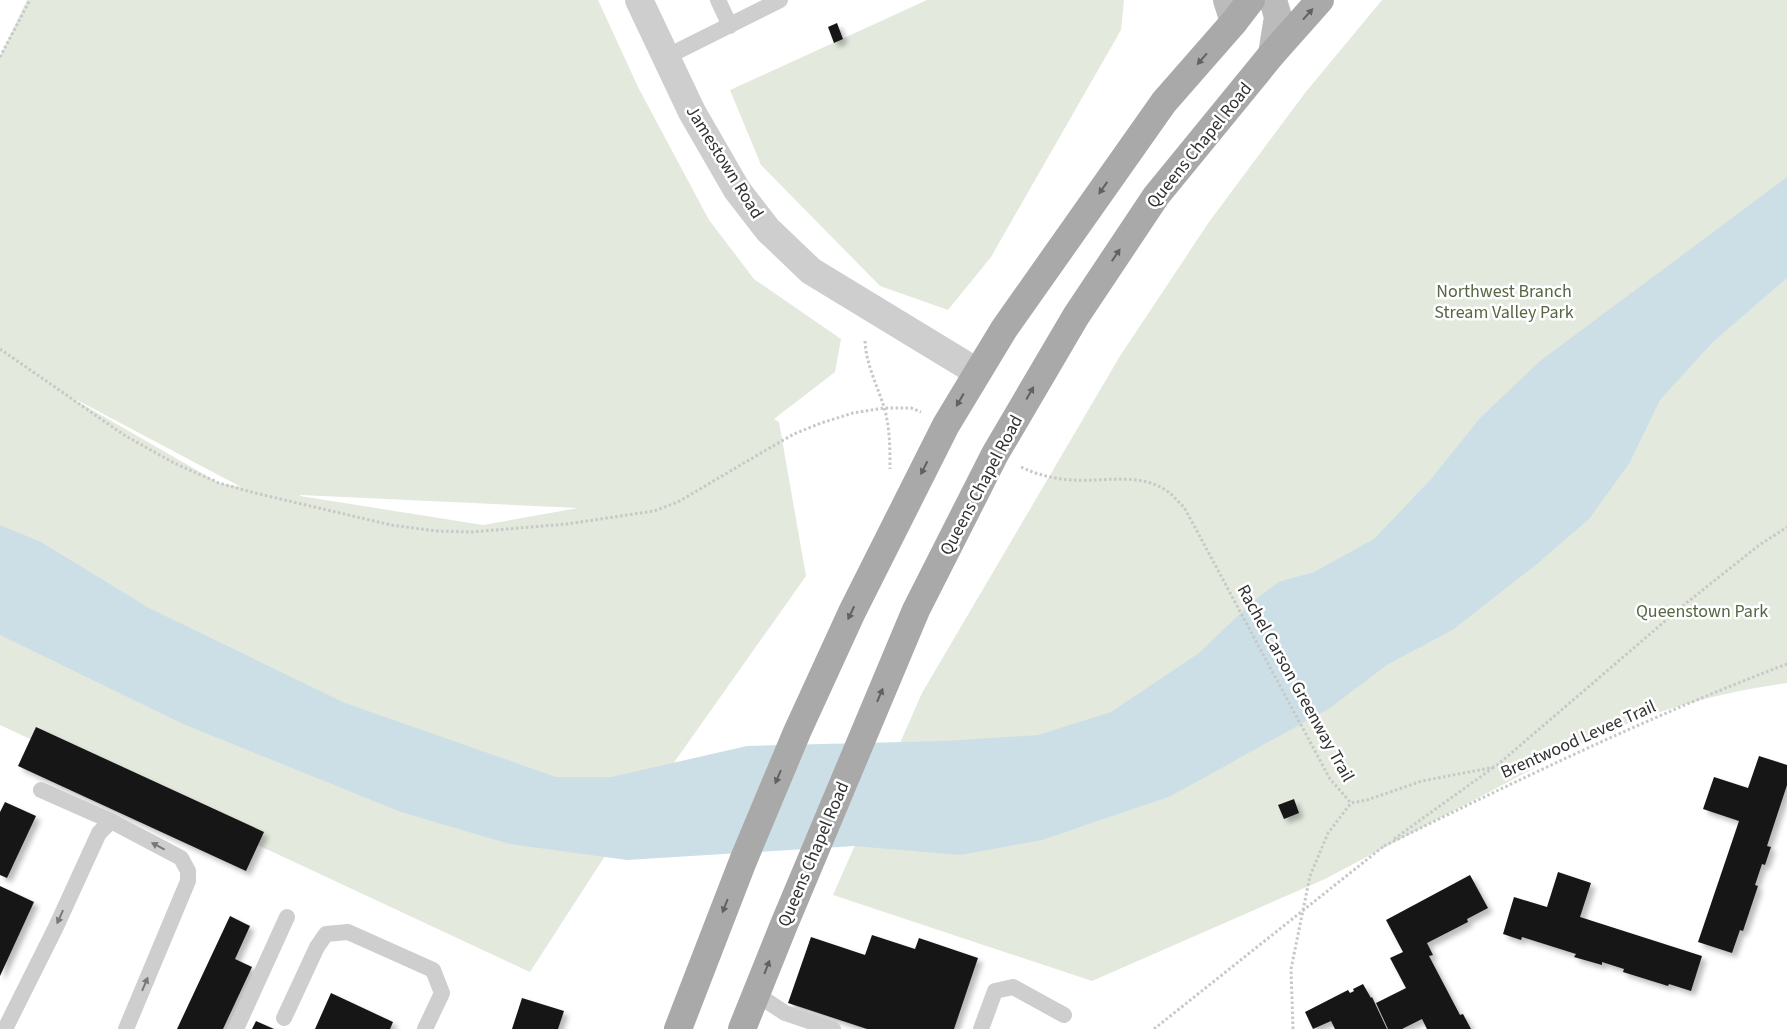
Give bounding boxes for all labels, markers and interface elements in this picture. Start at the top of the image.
one-way arrow [1302,8,1314,20]
one-way arrow [1196,52,1207,65]
street label: Queens Chapel Road [1141,77,1258,214]
street label: Jamestown Road [680,101,769,224]
one-way arrow [1098,181,1108,195]
one-way arrow [1111,249,1121,262]
park label: Northwest Branch Stream Valley Park [1434,279,1574,325]
one-way arrow [1026,387,1035,400]
one-way arrow [956,394,965,407]
street label: Queens Chapel Road [934,411,1029,560]
one-way arrow [920,461,928,475]
street label: Rachel Carson Greenway Trail [1231,580,1360,786]
park label: Queenstown Park [1636,599,1768,624]
one-way arrow [847,606,856,621]
one-way arrow [876,687,884,702]
street label: Brentwood Levee Trail [1497,694,1660,785]
one-way arrow [773,770,781,784]
street label: Queens Chapel Road [772,778,855,931]
one-way arrow [151,842,165,850]
one-way arrow [721,899,729,913]
one-way arrow [56,910,64,924]
one-way arrow [763,960,771,975]
one-way arrow [141,977,149,991]

